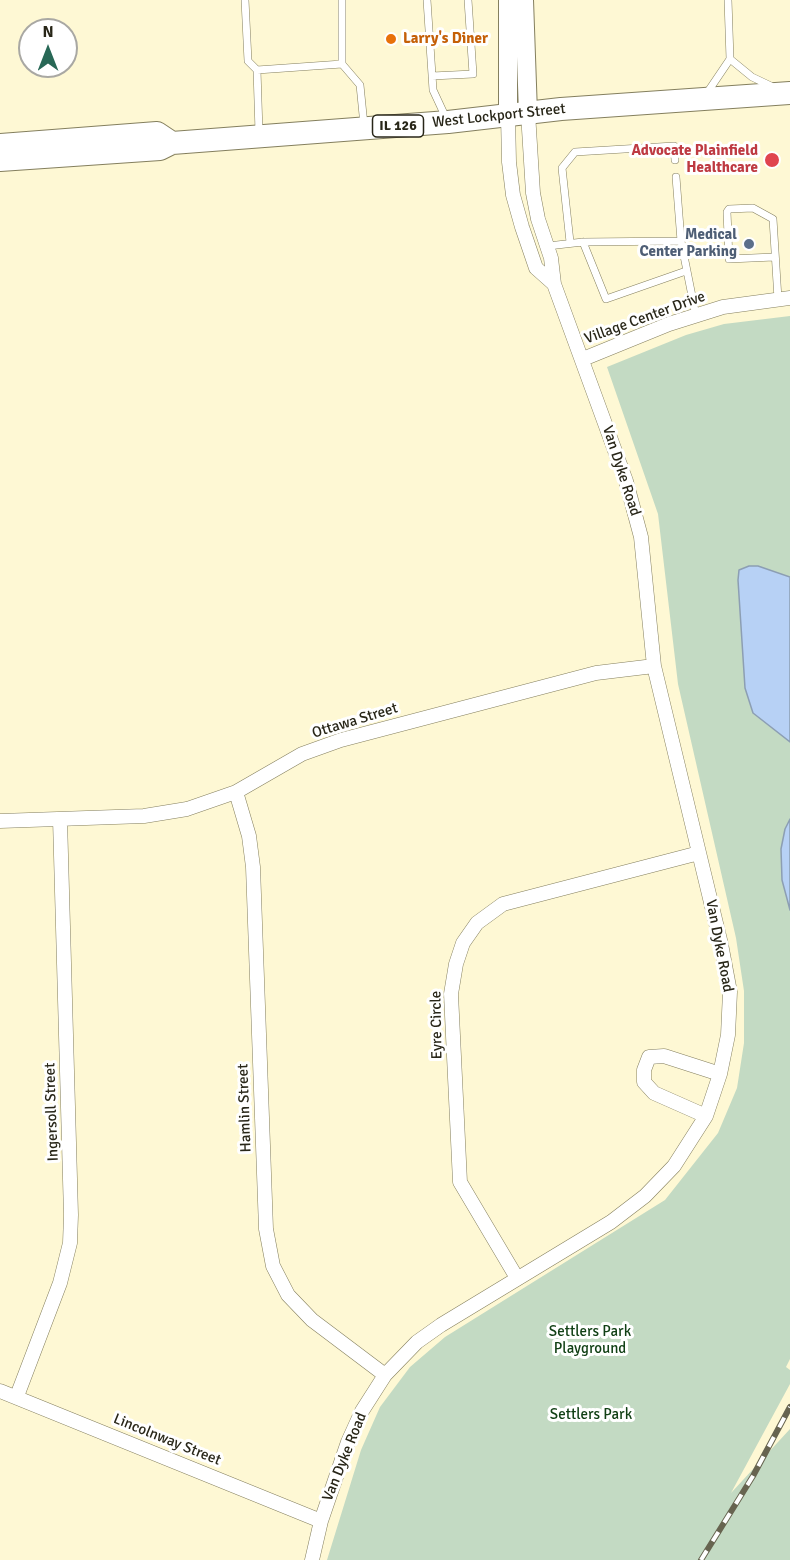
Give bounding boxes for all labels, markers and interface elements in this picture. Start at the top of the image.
north arrow [18,18,78,78]
text: N [42,22,54,42]
place label: Larry's Diner [403,30,488,48]
marker: Larry's Diner [384,32,398,46]
street label: West Lockport Street [432,100,566,132]
road number: IL 126 [372,115,424,137]
place label: Advocate Plainfield Healthcare [631,142,758,177]
marker: Advocate Plainfield Healthcare [763,151,781,169]
place label: Medical Center Parking [639,226,737,261]
marker: Medical Center Parking [742,237,756,251]
street label: Village Center Drive [582,288,708,348]
street label: Van Dyke Road [598,424,644,518]
street label: Ottawa Street [310,699,400,743]
street label: Van Dyke Road [701,898,737,994]
street label: Eyre Circle [427,991,447,1059]
street label: Ingersoll Street [41,1062,63,1162]
street label: Hamlin Street [234,1063,256,1153]
park label: Settlers Park Playground [549,1323,631,1358]
park label: Settlers Park [550,1406,632,1424]
street label: Lincolnway Street [111,1410,223,1470]
street label: Van Dyke Road [319,1410,371,1504]

